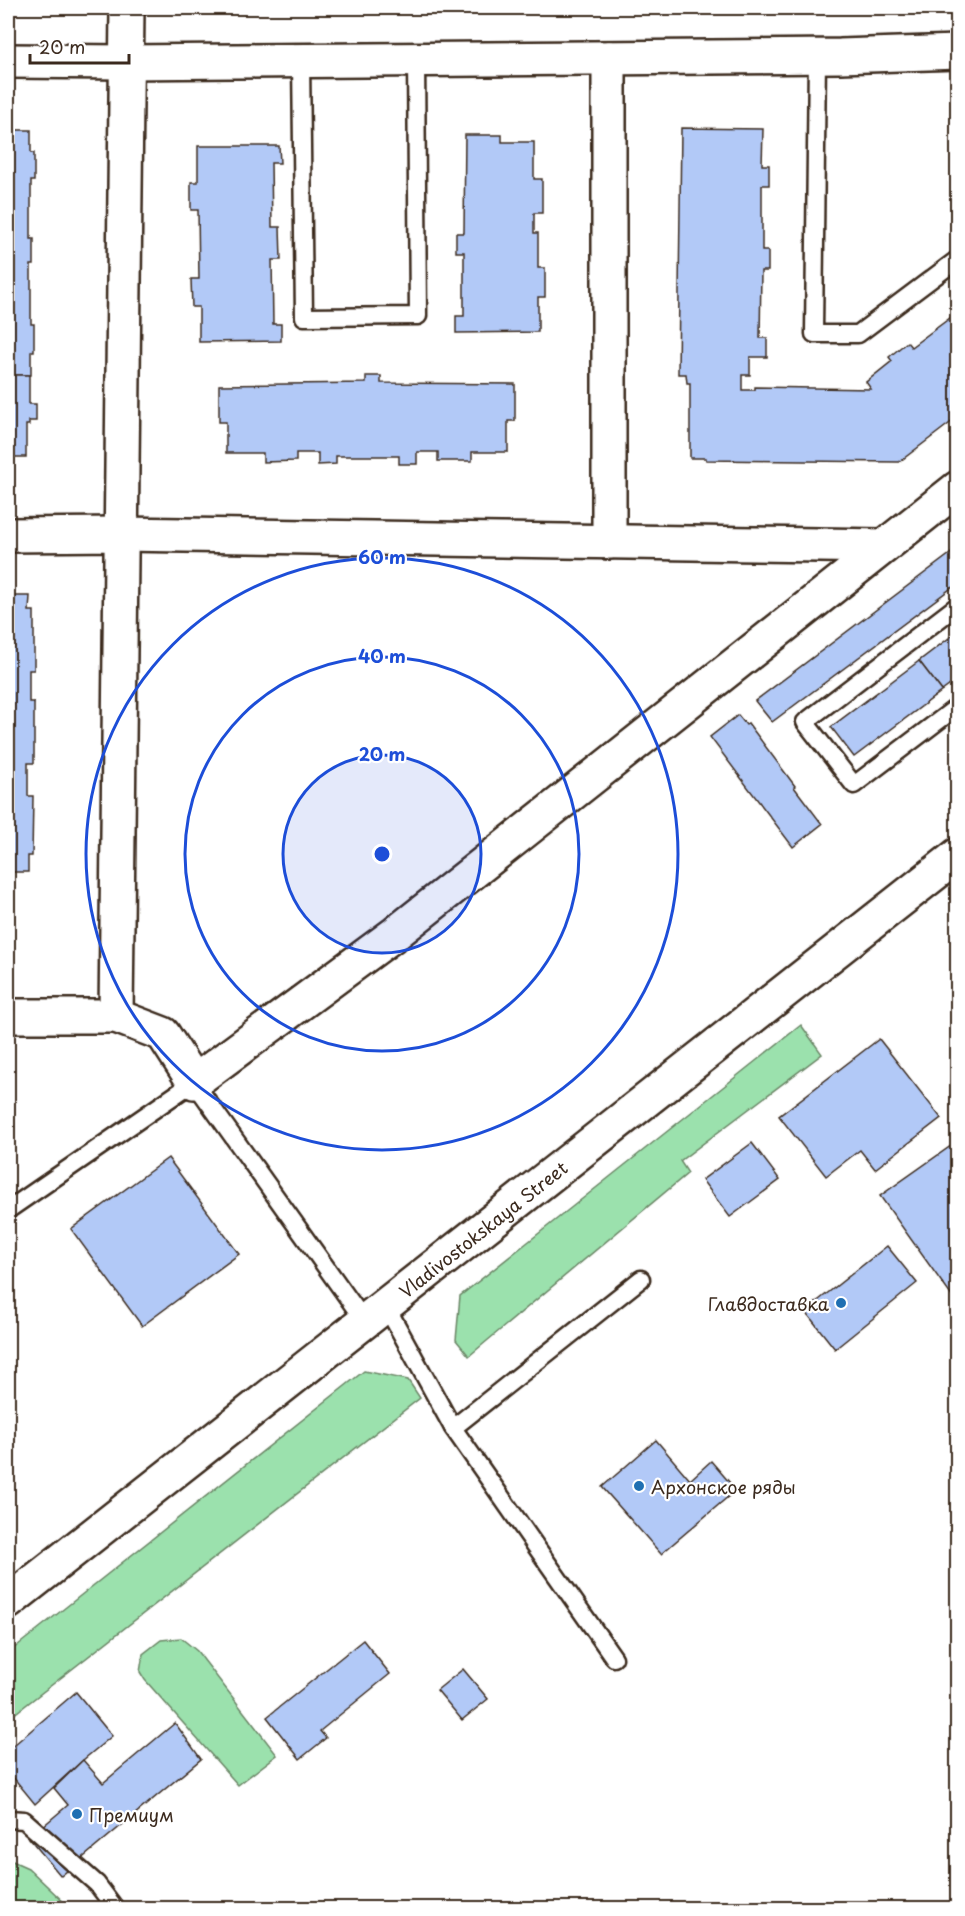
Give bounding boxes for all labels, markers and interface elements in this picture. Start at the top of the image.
scale bar [30,27,129,65]
text: 20 m [39,33,85,60]
text: 60 m [358,543,406,570]
text: 40 m [358,642,406,669]
text: 20 m [359,740,405,767]
centre of rings [372,844,392,864]
street label: Vladivostokskaya Street [393,1154,573,1303]
place label: Главдоставка [708,1290,830,1317]
marker: Главдоставка [834,1296,848,1310]
place label: Архонское ряды [651,1473,796,1500]
marker: Архонское ряды [632,1479,646,1493]
place label: Премиум [89,1801,174,1828]
marker: Премиум [70,1807,84,1821]

